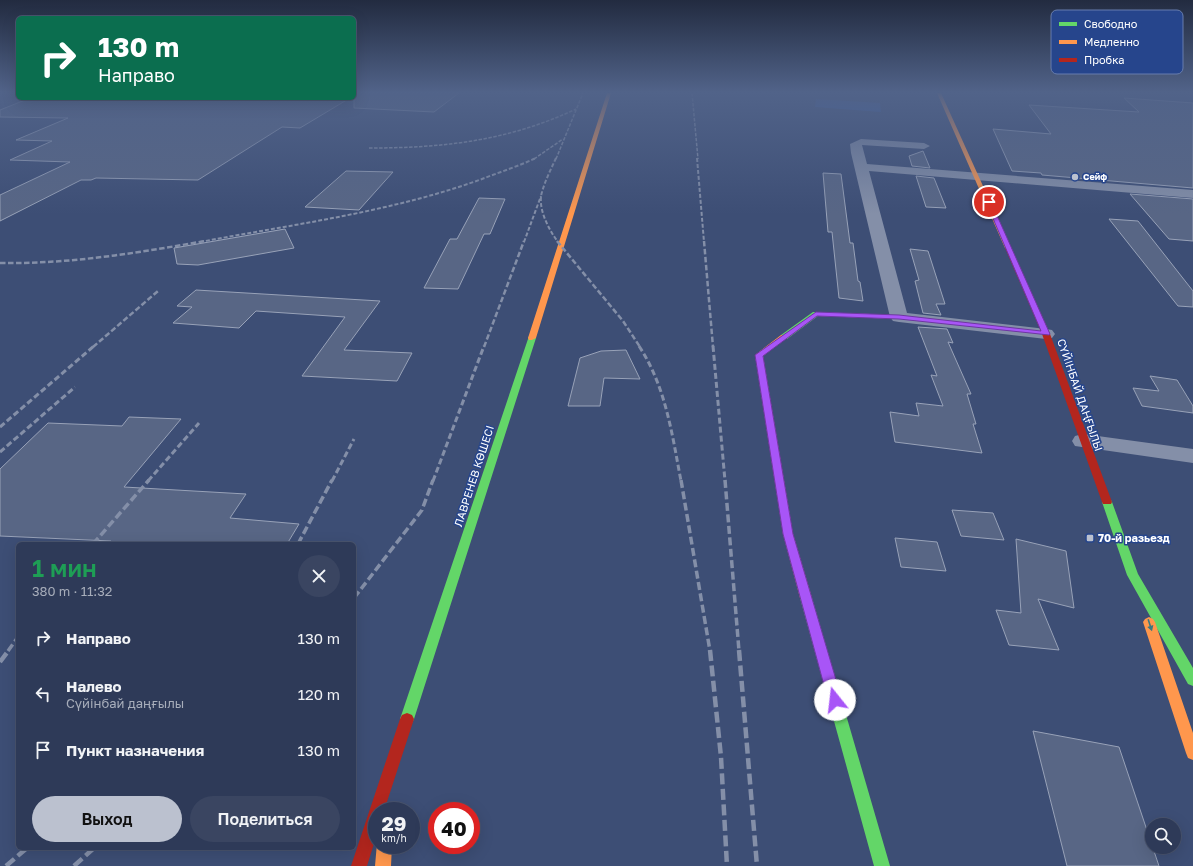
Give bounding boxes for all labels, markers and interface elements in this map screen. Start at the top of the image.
legend [1051,10,1183,74]
text: Свободно [1084,17,1138,30]
text: 130 m [98,30,179,63]
icon: right [32,32,84,84]
text: Медленно [1084,35,1140,48]
text: Пробка [1084,53,1125,66]
text: Направо [98,64,175,86]
place label: Сейф [1083,171,1107,182]
marker: Сейф [1070,172,1080,182]
pin [972,185,1006,219]
icon: arrive [978,191,1000,213]
street label: СҮЙІНБАЙ ДАҢҒЫЛЫ [1055,337,1106,453]
street label: ЛАВРЕНЕВ КӨШЕСІ [451,424,496,528]
place label: 70-й разьезд [1098,531,1170,544]
marker: 70-й разьезд [1085,533,1095,543]
text: 1 мин [32,553,97,582]
button: close [298,555,340,597]
text: 380 m · 11:32 [32,583,112,599]
one-way arrow [1147,620,1153,632]
icon: right [32,627,54,649]
text: Направо [66,629,131,647]
text: 130 m [298,629,340,647]
text: Налево [66,677,122,695]
position arrow [814,679,856,721]
icon: left [32,683,54,705]
text: 120 m [298,685,340,703]
text: Сүйінбай даңғылы [66,695,184,711]
icon: arrive [32,739,54,761]
text: Пункт назначения [66,741,204,759]
text: 130 m [298,741,340,759]
button: Выход [32,796,182,842]
button: Поделиться [190,796,340,842]
speed limit sign: 40 [428,802,480,854]
text: 29 [382,811,406,835]
map controls [1145,818,1181,854]
button: search [1145,818,1181,854]
text: km/h [381,832,407,844]

